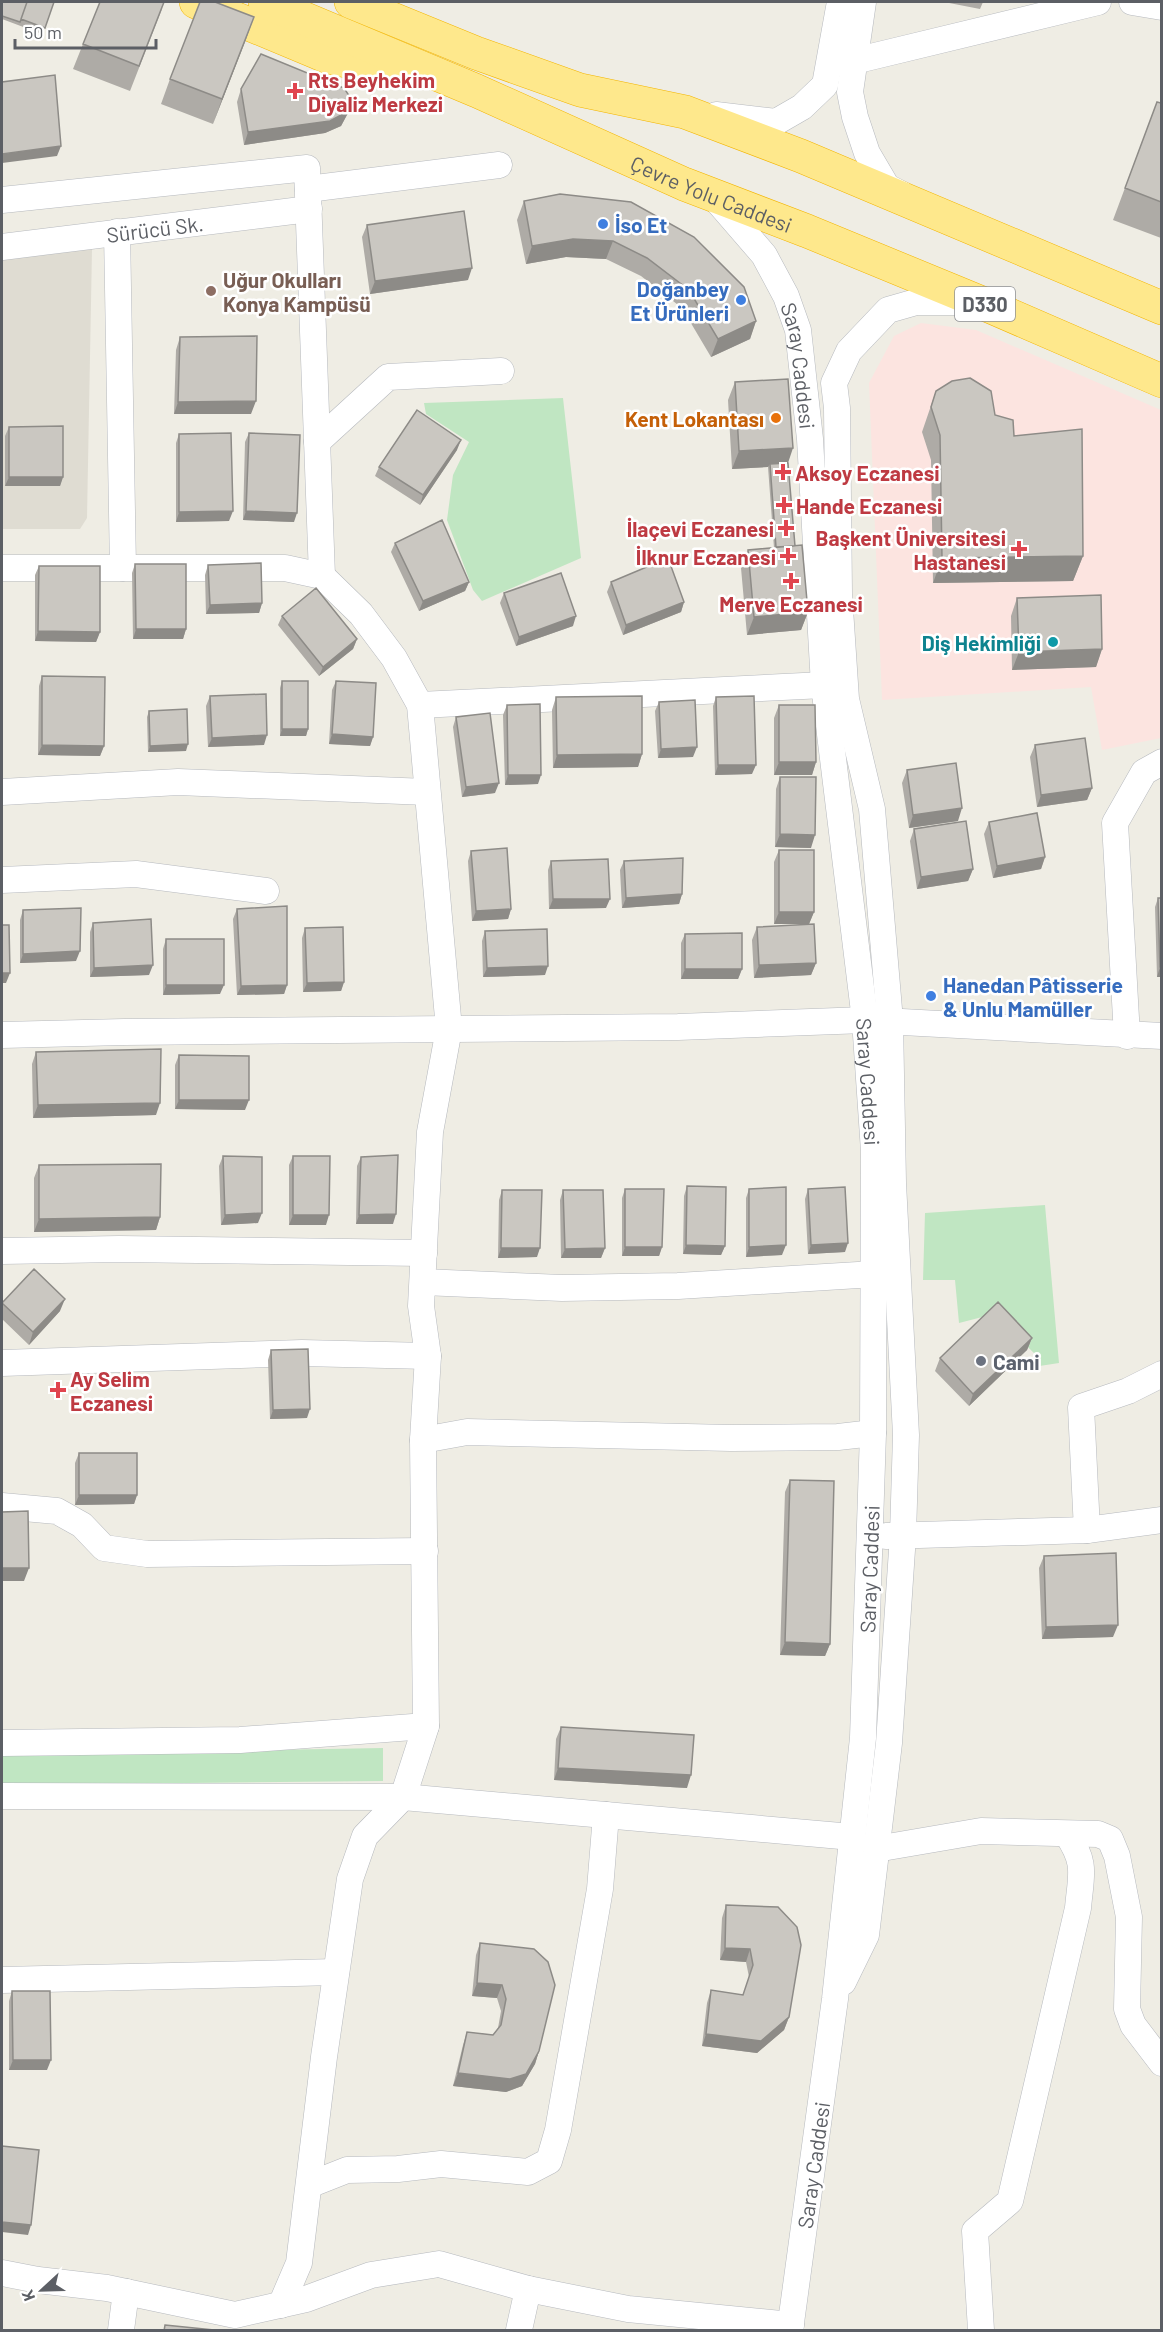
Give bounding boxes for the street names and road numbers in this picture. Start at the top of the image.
street label: Çevre Yolu Caddesi [627,149,796,237]
street label: Sürücü Sk. [105,210,205,246]
road number: D330 [955,287,1015,321]
street label: Saray Caddesi [777,299,821,430]
street label: Saray Caddesi [852,1017,886,1146]
street label: Saray Caddesi [854,1505,884,1633]
street label: Saray Caddesi [792,2100,834,2230]

